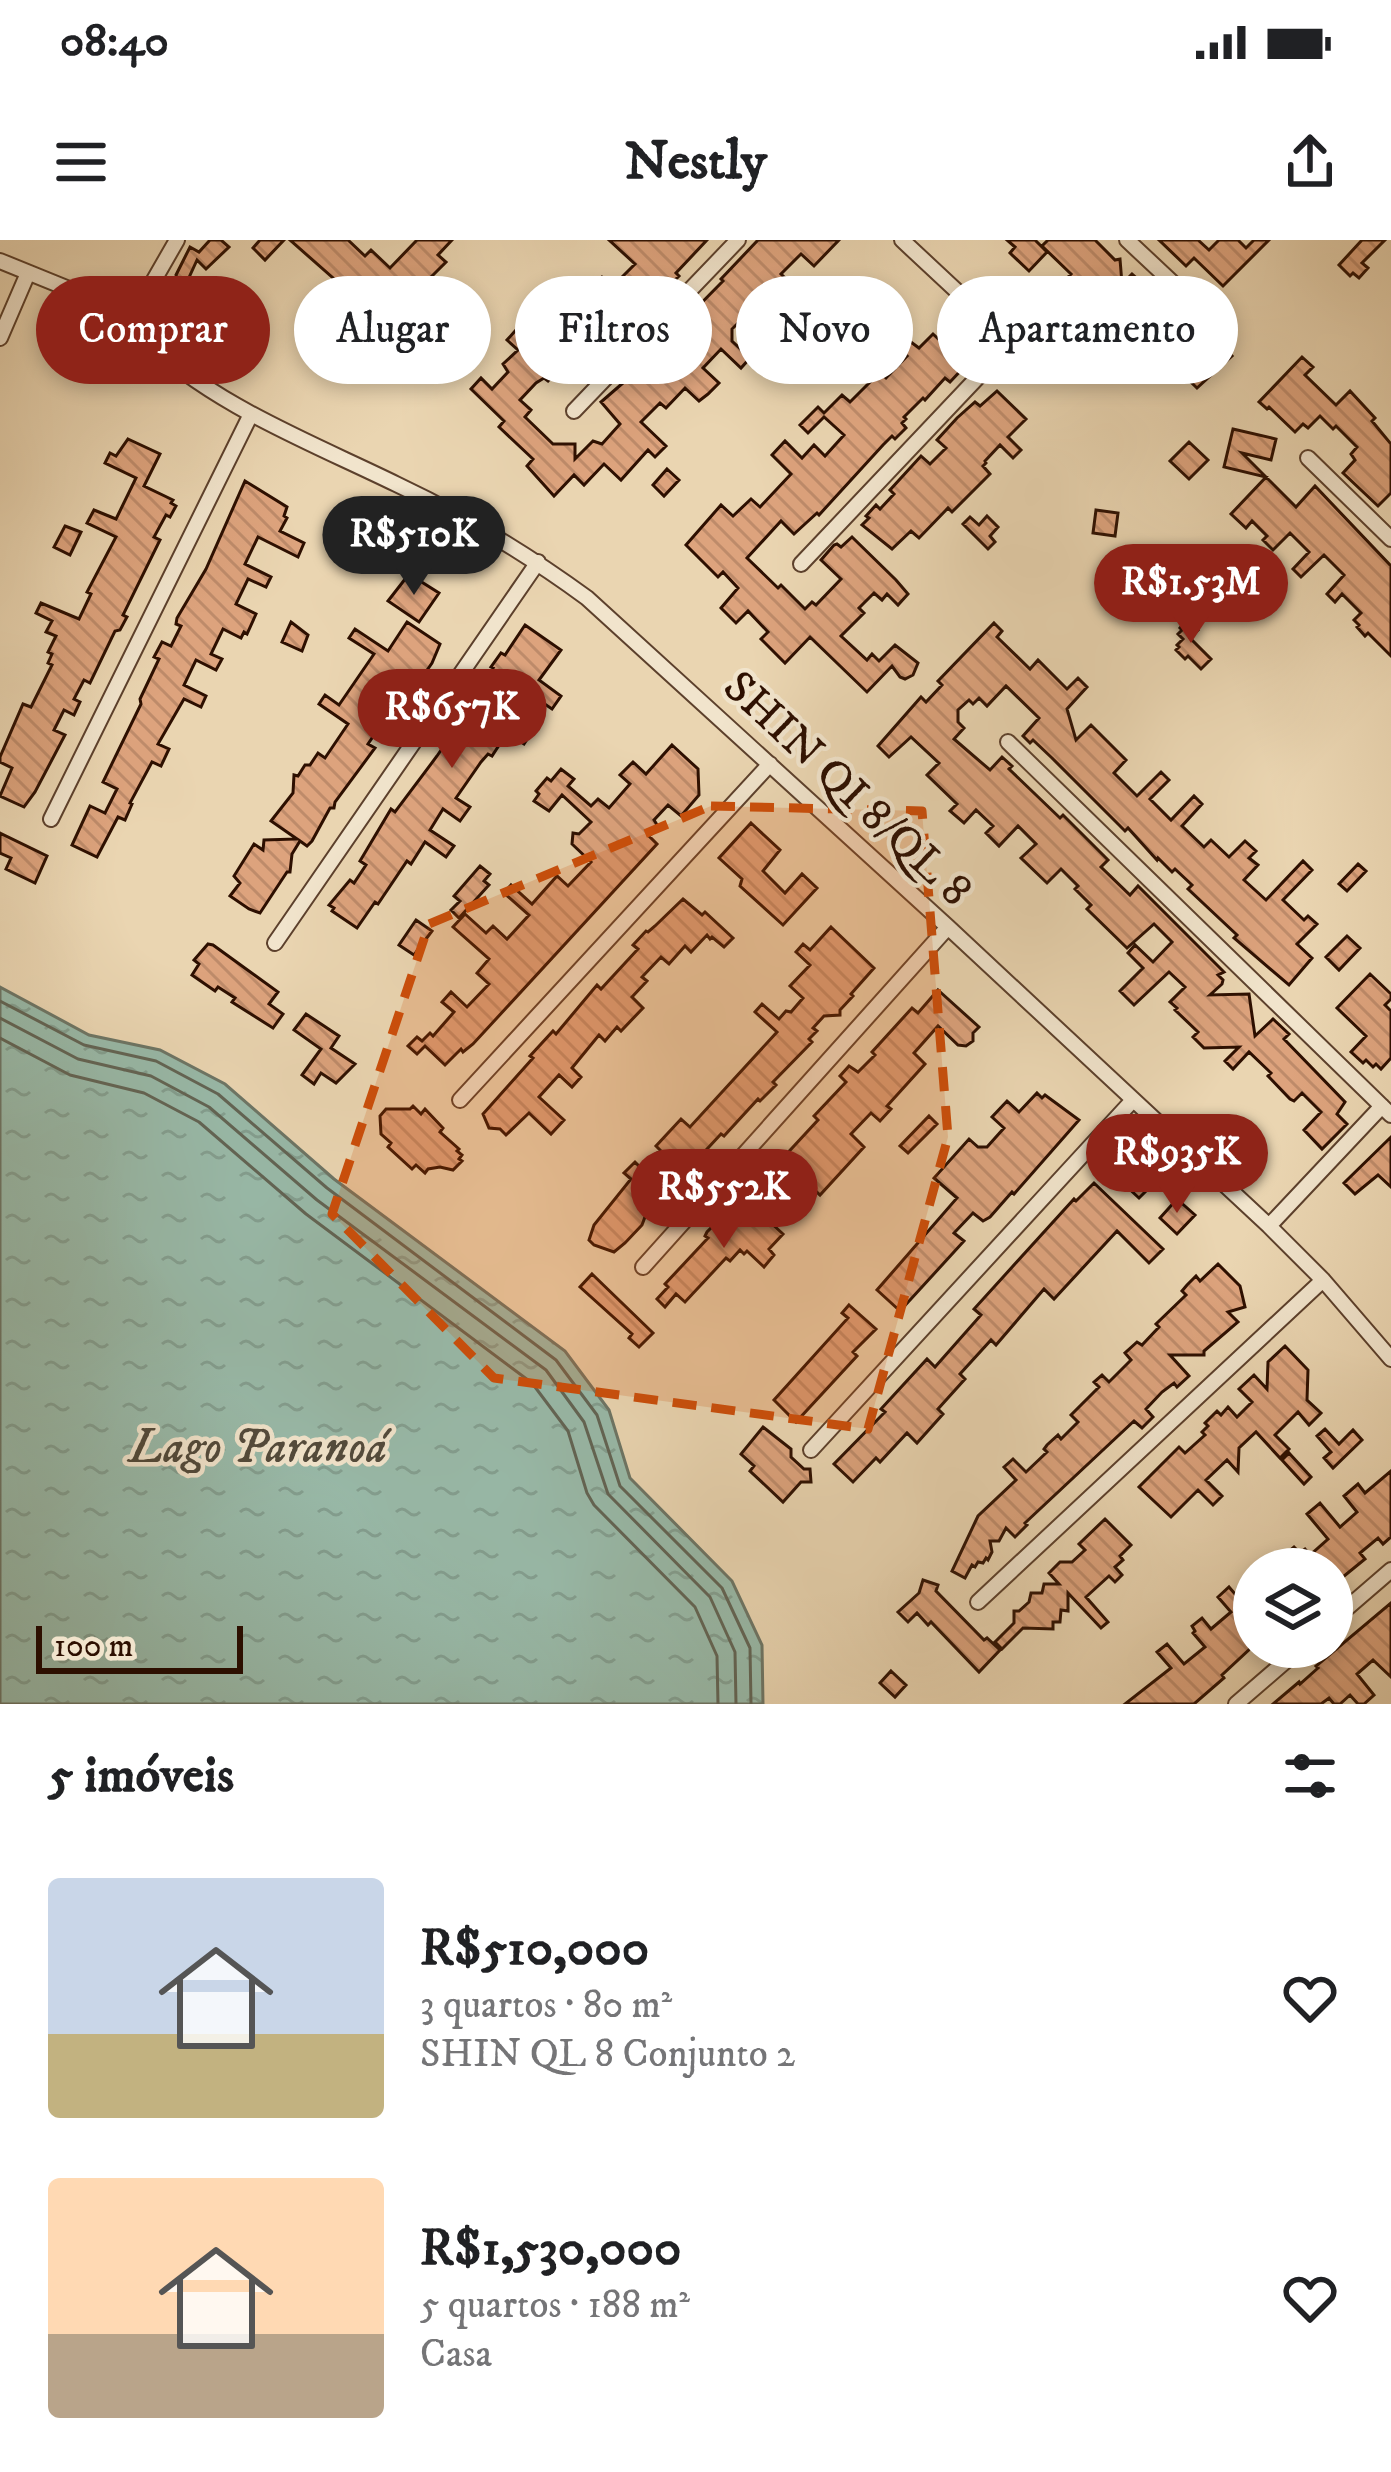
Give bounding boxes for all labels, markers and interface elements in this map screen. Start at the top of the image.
text: 08:40 [60,14,169,70]
icon: menu [48,129,114,195]
text: Nestly [624,129,767,196]
icon: share [1277,129,1343,195]
chip: Comprar [36,276,270,384]
chip: Alugar [294,276,491,384]
chip: Filtros [515,276,712,384]
chip: Novo [736,276,913,384]
chip: Apartamento [937,276,1238,384]
pin: R$510K [316,496,512,598]
text: R$510K [349,510,479,559]
pin: R$1.53M [1080,544,1302,646]
text: R$1.53M [1121,558,1261,607]
street label: SHIN QI 8/QL 8 [711,660,983,919]
pin: R$657K [354,669,550,771]
text: R$657K [385,683,519,732]
pin: R$935K [1079,1114,1275,1216]
text: R$935K [1113,1128,1241,1177]
pin: R$552K [626,1149,822,1251]
text: R$552K [658,1163,790,1212]
water label: Lago Paranoá [126,1418,392,1478]
map controls [1233,1548,1353,1668]
button: layers [1233,1548,1353,1668]
scale bar [36,1620,243,1673]
text: 100 m [54,1626,133,1667]
icon: filters [1277,1743,1343,1809]
text: 5 imóveis [48,1744,234,1808]
text: R$510,000 [420,1917,649,1981]
icon: home [144,1926,288,2070]
icon: heart [1277,1965,1343,2031]
text: 3 quartos · 80 m² [420,1981,672,2030]
text: SHIN QL 8 Conjunto 2 [420,2030,795,2079]
text: R$1,530,000 [420,2217,681,2281]
icon: home [144,2226,288,2370]
icon: heart [1277,2265,1343,2331]
text: 5 quartos · 188 m² [420,2281,690,2330]
text: Casa [420,2330,492,2379]

